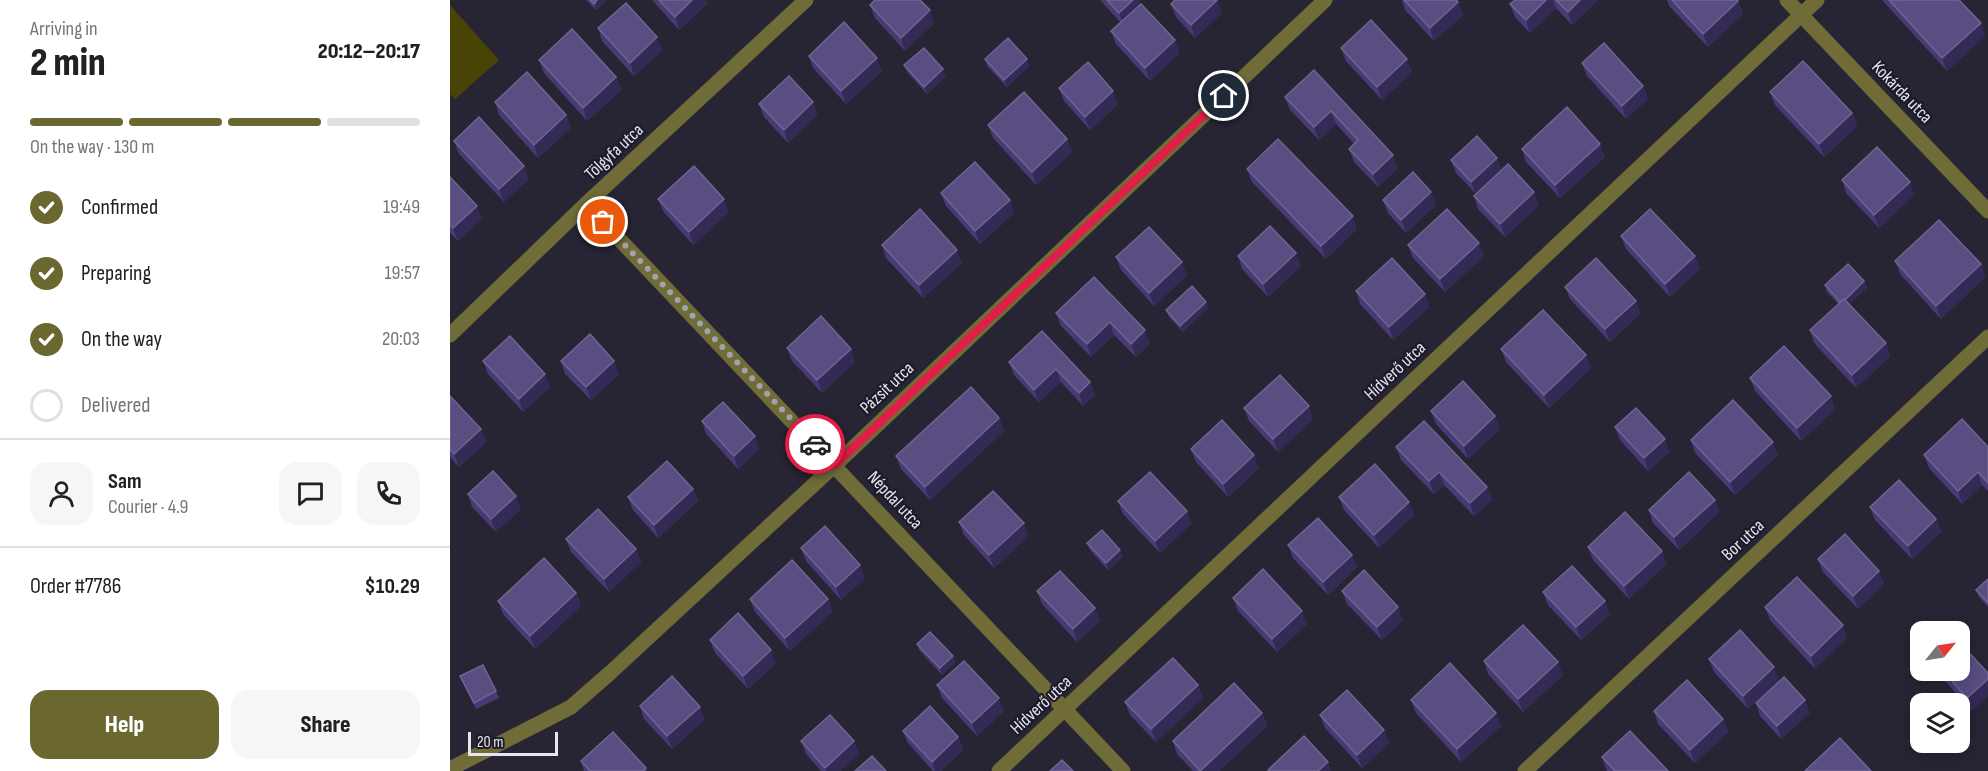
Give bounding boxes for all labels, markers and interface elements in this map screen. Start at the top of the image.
text: Arriving in [30,17,98,41]
text: 20:12–20:17 [318,38,420,65]
text: 2 min [30,40,106,87]
street label: Kokárda utca [1867,57,1937,127]
pin [1198,70,1249,121]
icon: home [1207,79,1240,112]
street label: Tölgyfa utca [580,120,648,184]
text: On the way · 130 m [30,135,154,159]
icon: check [30,191,63,224]
text: Confirmed [81,194,158,221]
text: 19:49 [383,195,420,219]
pin [577,196,628,247]
icon: bag [586,205,619,238]
icon: check [30,257,63,290]
text: Preparing [81,260,151,287]
text: 19:57 [384,261,420,285]
icon: check [30,323,63,356]
text: On the way [81,326,162,353]
text: 20:03 [382,327,420,351]
street label: Hídverő utca [1360,337,1430,405]
street label: Pázsit utca [856,358,918,418]
text: Delivered [81,392,150,419]
courier [785,414,845,474]
icon: car [799,428,832,461]
button: person [30,462,93,525]
button: chat [279,462,342,525]
button: phone [357,462,420,525]
street label: Népdal utca [863,467,927,533]
text: Sam [108,468,142,495]
text: Courier · 4.9 [108,495,188,519]
street label: Bor utca [1717,515,1769,565]
text: Order #7786 [30,573,121,600]
text: $10.29 [365,573,420,600]
north arrow [1910,621,1970,681]
map controls [1910,621,1970,753]
street label: Hídverő utca [1006,671,1076,739]
button: Help [30,690,219,759]
button: Share [231,690,420,759]
button: layers [1910,693,1970,753]
scale bar [468,729,558,756]
text: 20 m [477,733,504,752]

